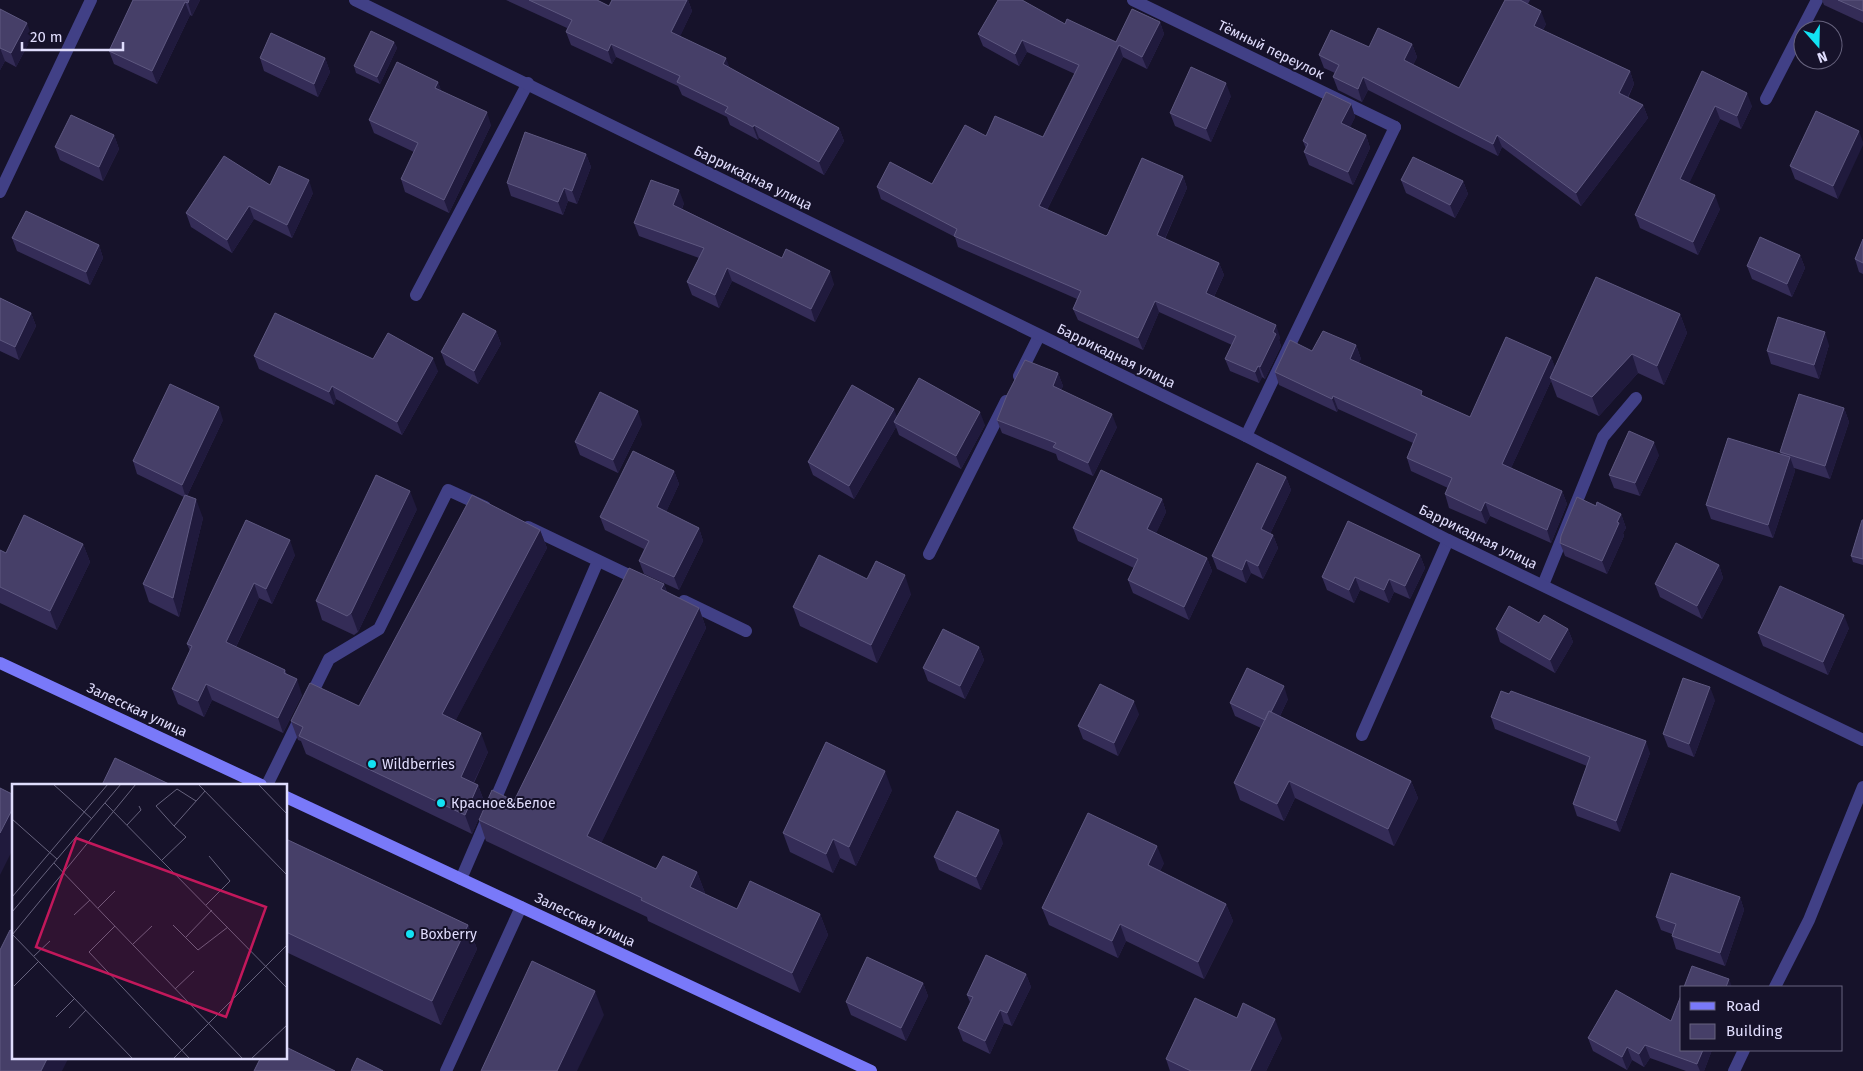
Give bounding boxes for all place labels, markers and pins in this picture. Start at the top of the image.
place label: Wildberries [382,756,455,773]
marker: Wildberries [366,758,378,770]
place label: Красное&Белое [451,795,556,812]
marker: Красное&Белое [435,797,447,809]
place label: Boxberry [420,926,477,943]
marker: Boxberry [404,928,416,940]

